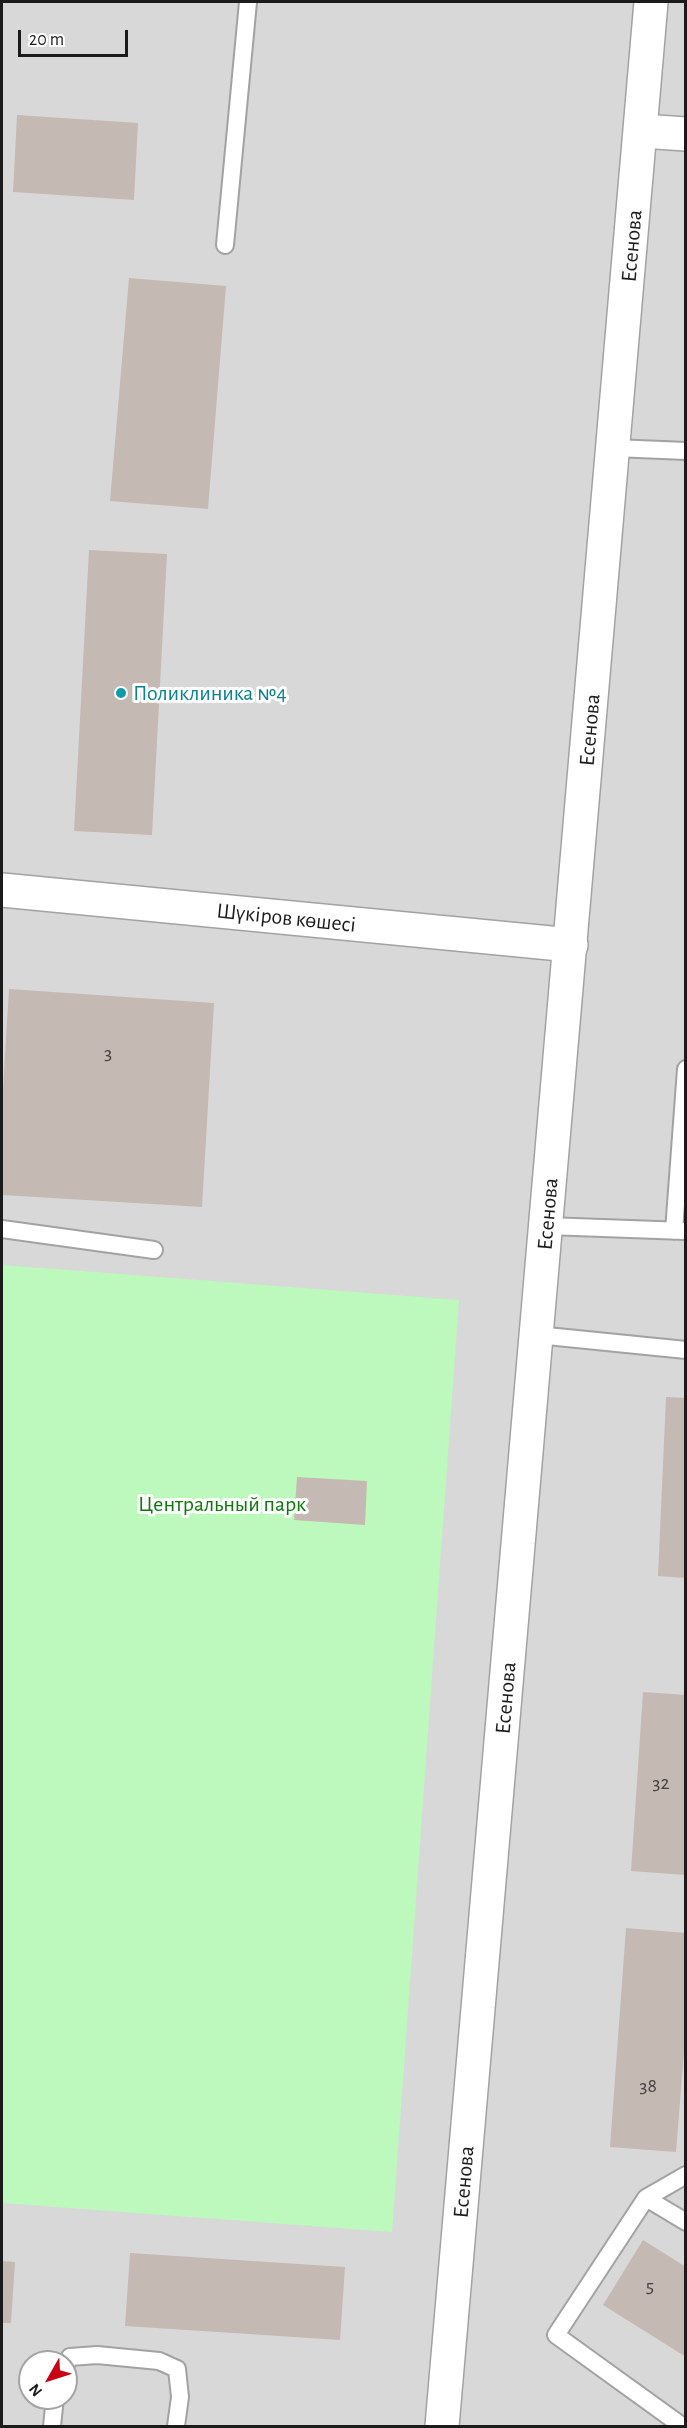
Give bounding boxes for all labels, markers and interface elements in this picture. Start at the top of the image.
scale bar [21,18,130,56]
text: 20 m [29,31,64,49]
street label: Есенова [616,209,648,283]
place label: Поликлиника №4 [133,680,287,706]
marker: Поликлиника №4 [114,686,128,700]
street label: Есенова [574,693,606,767]
street label: Шүкіров көшесі [215,898,357,938]
house number: 3 [104,1041,112,1065]
street label: Есенова [532,1177,564,1251]
park label: Центральный парк [138,1491,306,1517]
street label: Есенова [490,1661,522,1735]
house number: 32 [652,1771,670,1795]
house number: 38 [639,2074,657,2098]
street label: Есенова [448,2145,480,2219]
house number: 5 [646,2274,654,2298]
north arrow [18,2350,78,2410]
text: N [26,2381,45,2399]

